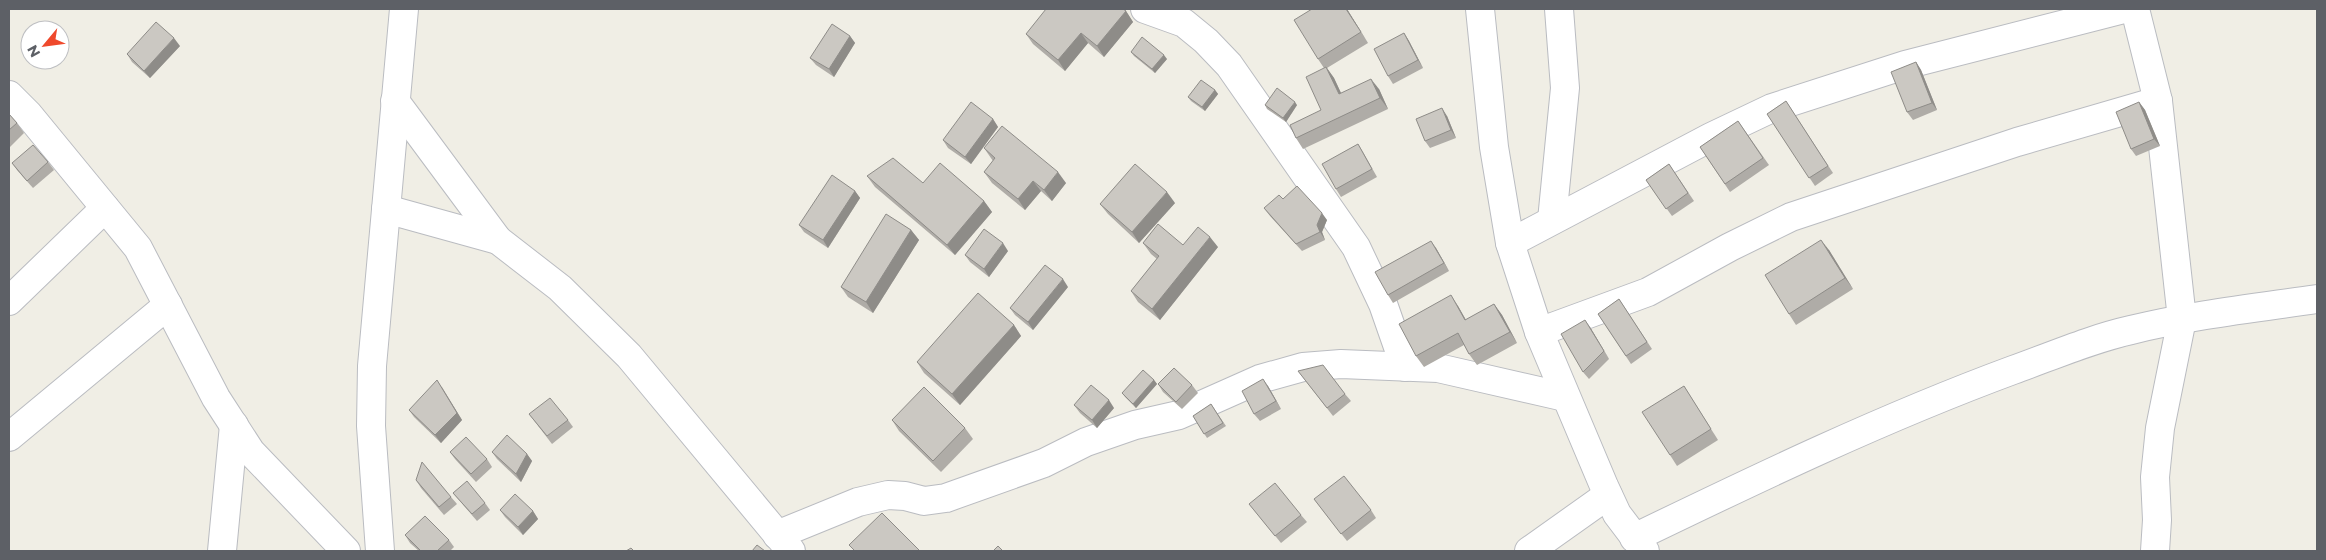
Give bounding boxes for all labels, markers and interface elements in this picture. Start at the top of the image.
north arrow [20,20,70,70]
text: N [23,42,44,61]

